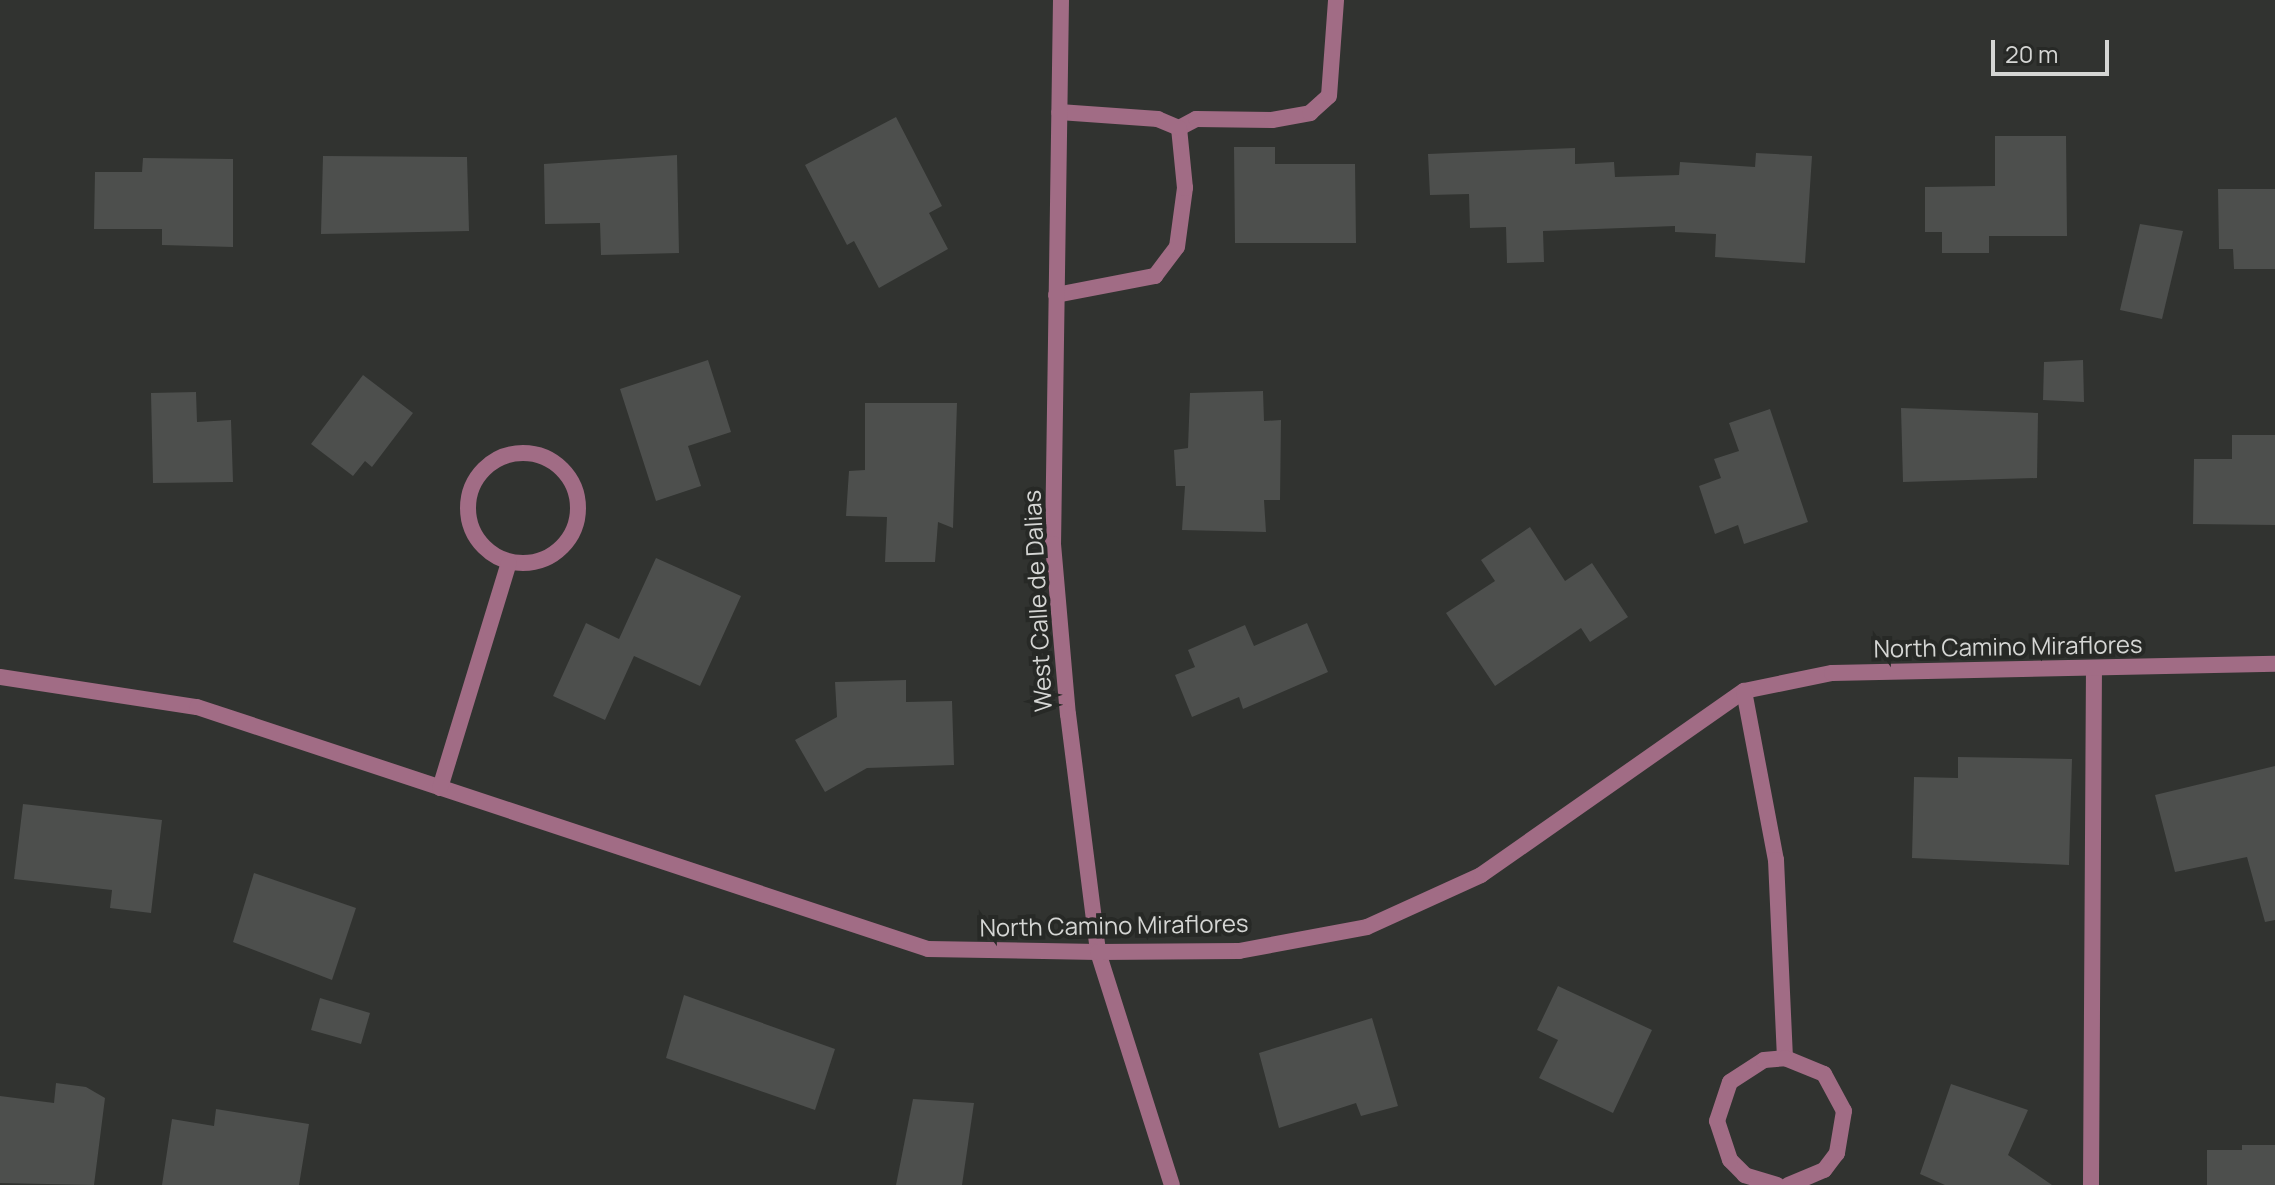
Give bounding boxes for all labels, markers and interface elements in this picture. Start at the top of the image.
scale bar [1995,24,2113,74]
text: 20 m [2005,37,2058,70]
street label: West Calle de Dalias [1017,489,1057,713]
street label: North Camino Miraflores [1873,629,2143,663]
street label: North Camino Miraflores [979,908,1249,942]

